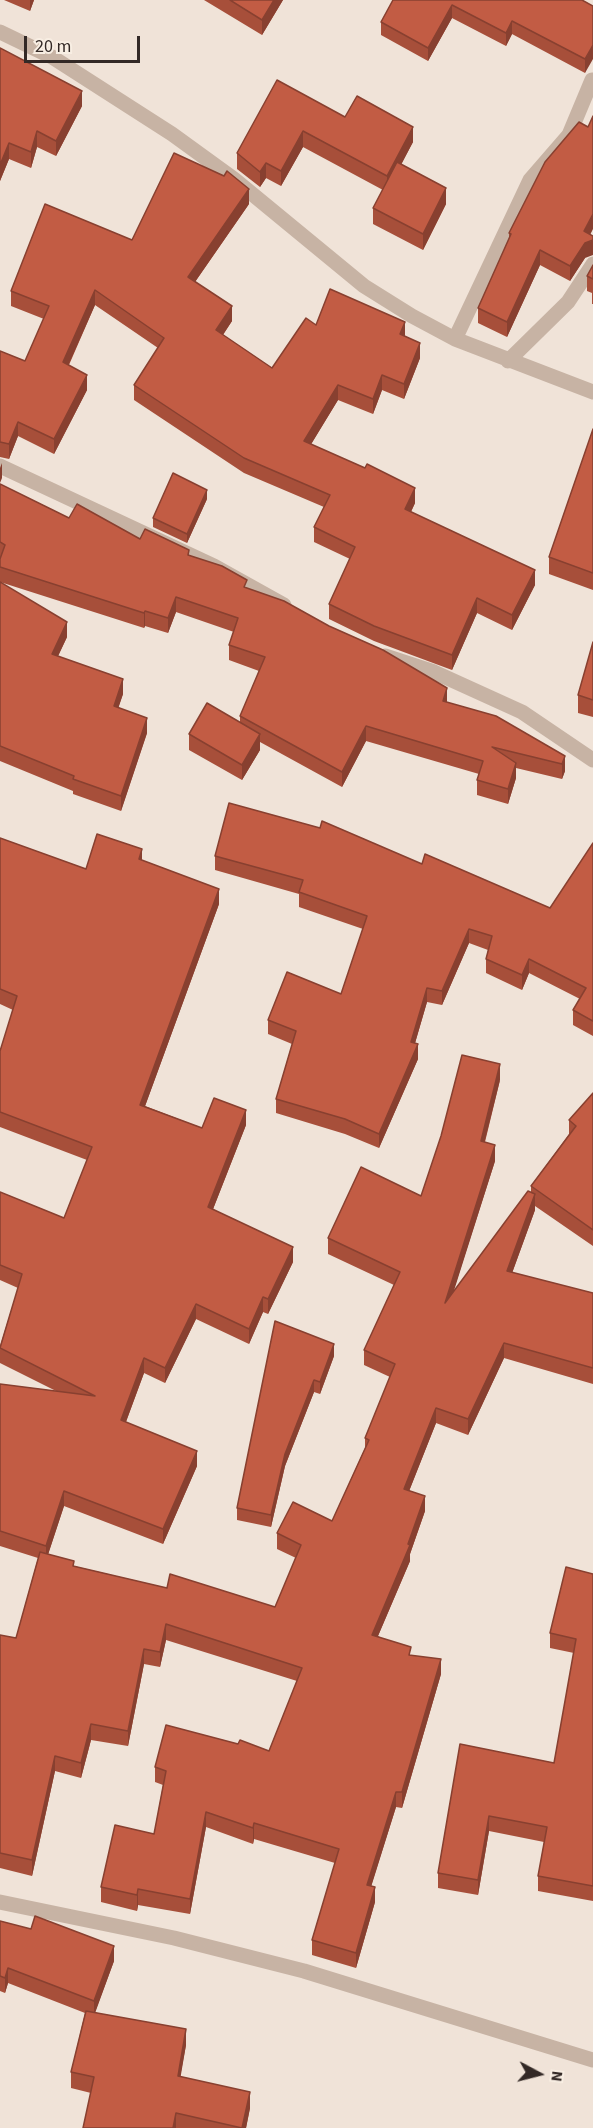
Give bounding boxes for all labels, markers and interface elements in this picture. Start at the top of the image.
scale bar [27,24,142,62]
text: 20 m [35,34,71,59]
north arrow [509,2044,569,2104]
text: N [545,2070,568,2083]

